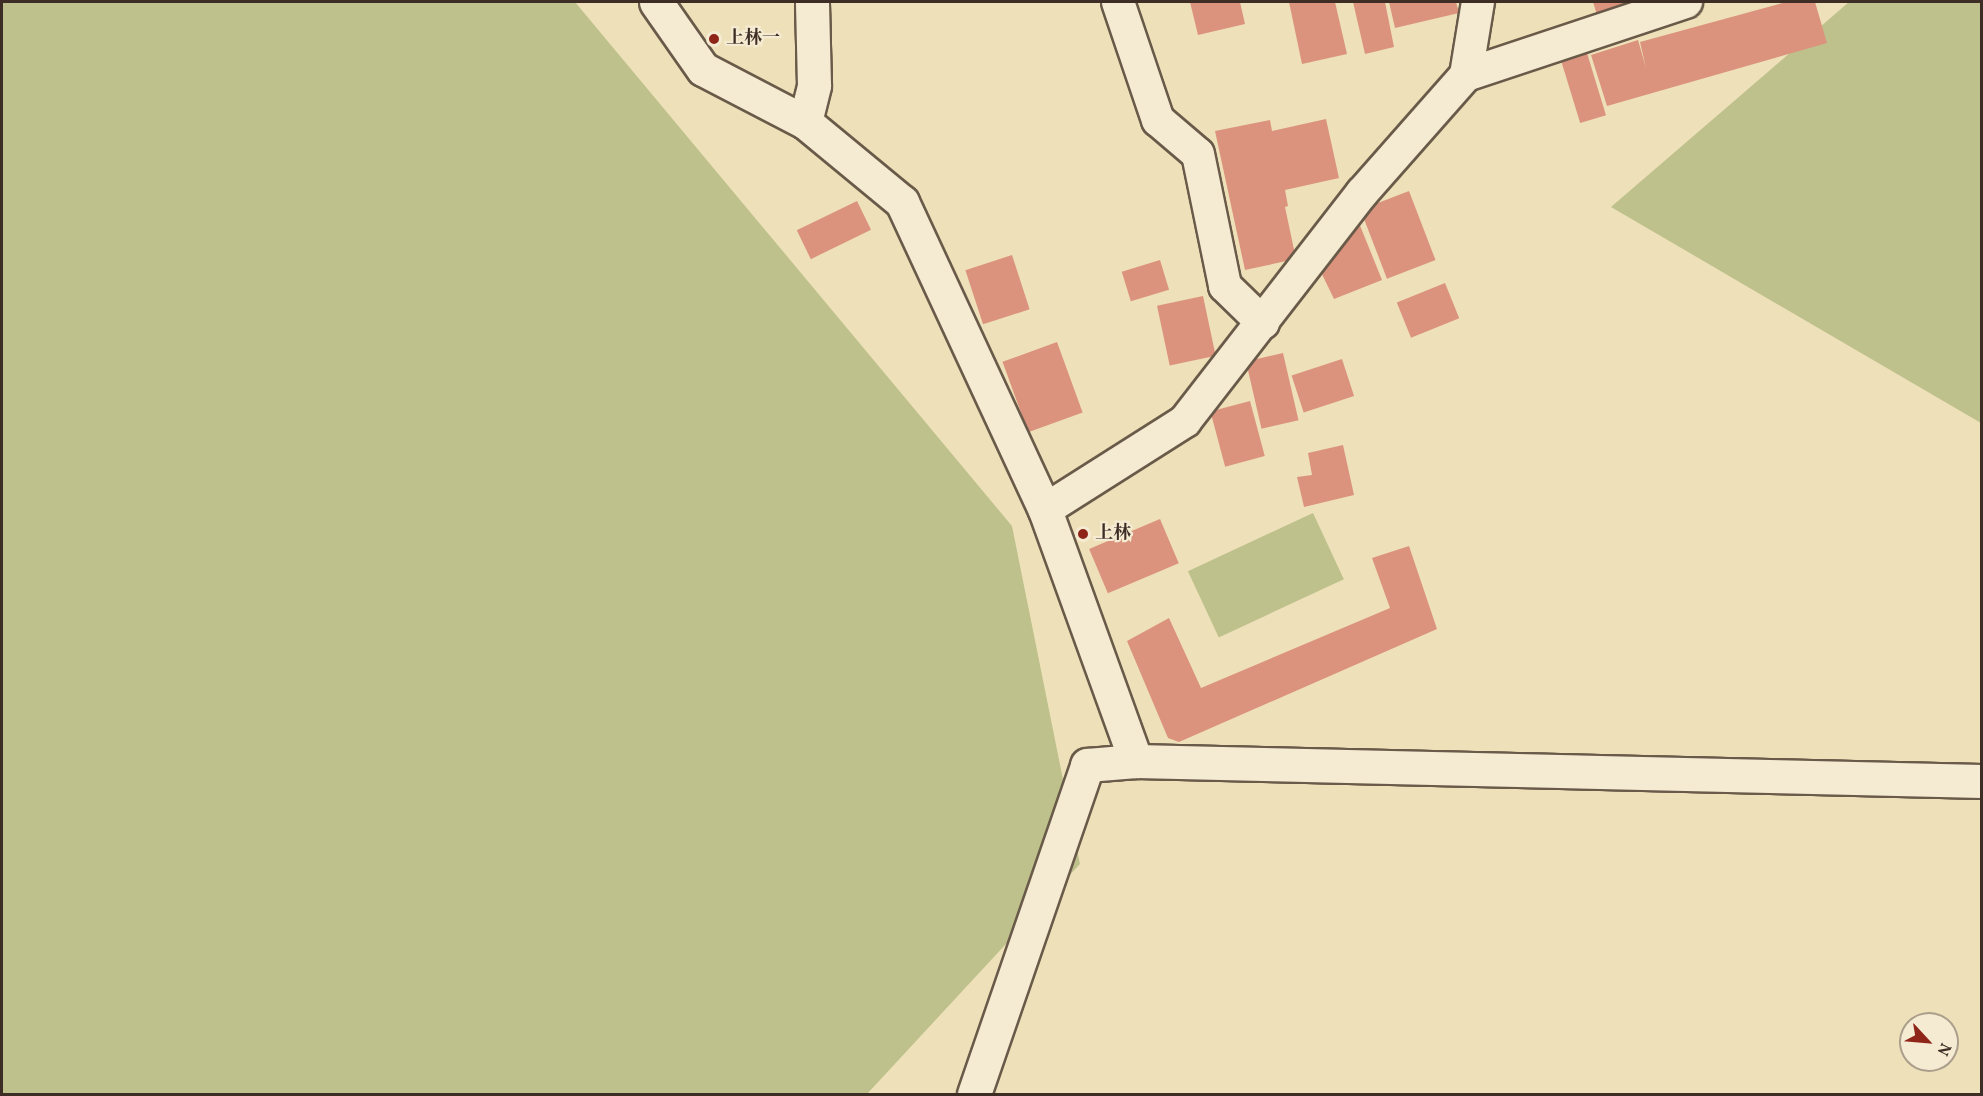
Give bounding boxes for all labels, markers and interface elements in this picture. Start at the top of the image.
place label: 上林一 [726,28,780,50]
marker: 上林一 [707,32,721,46]
place label: 上林 [1095,523,1131,545]
marker: 上林 [1076,527,1090,541]
north arrow [1899,1012,1959,1072]
text: N [1931,1039,1956,1059]

